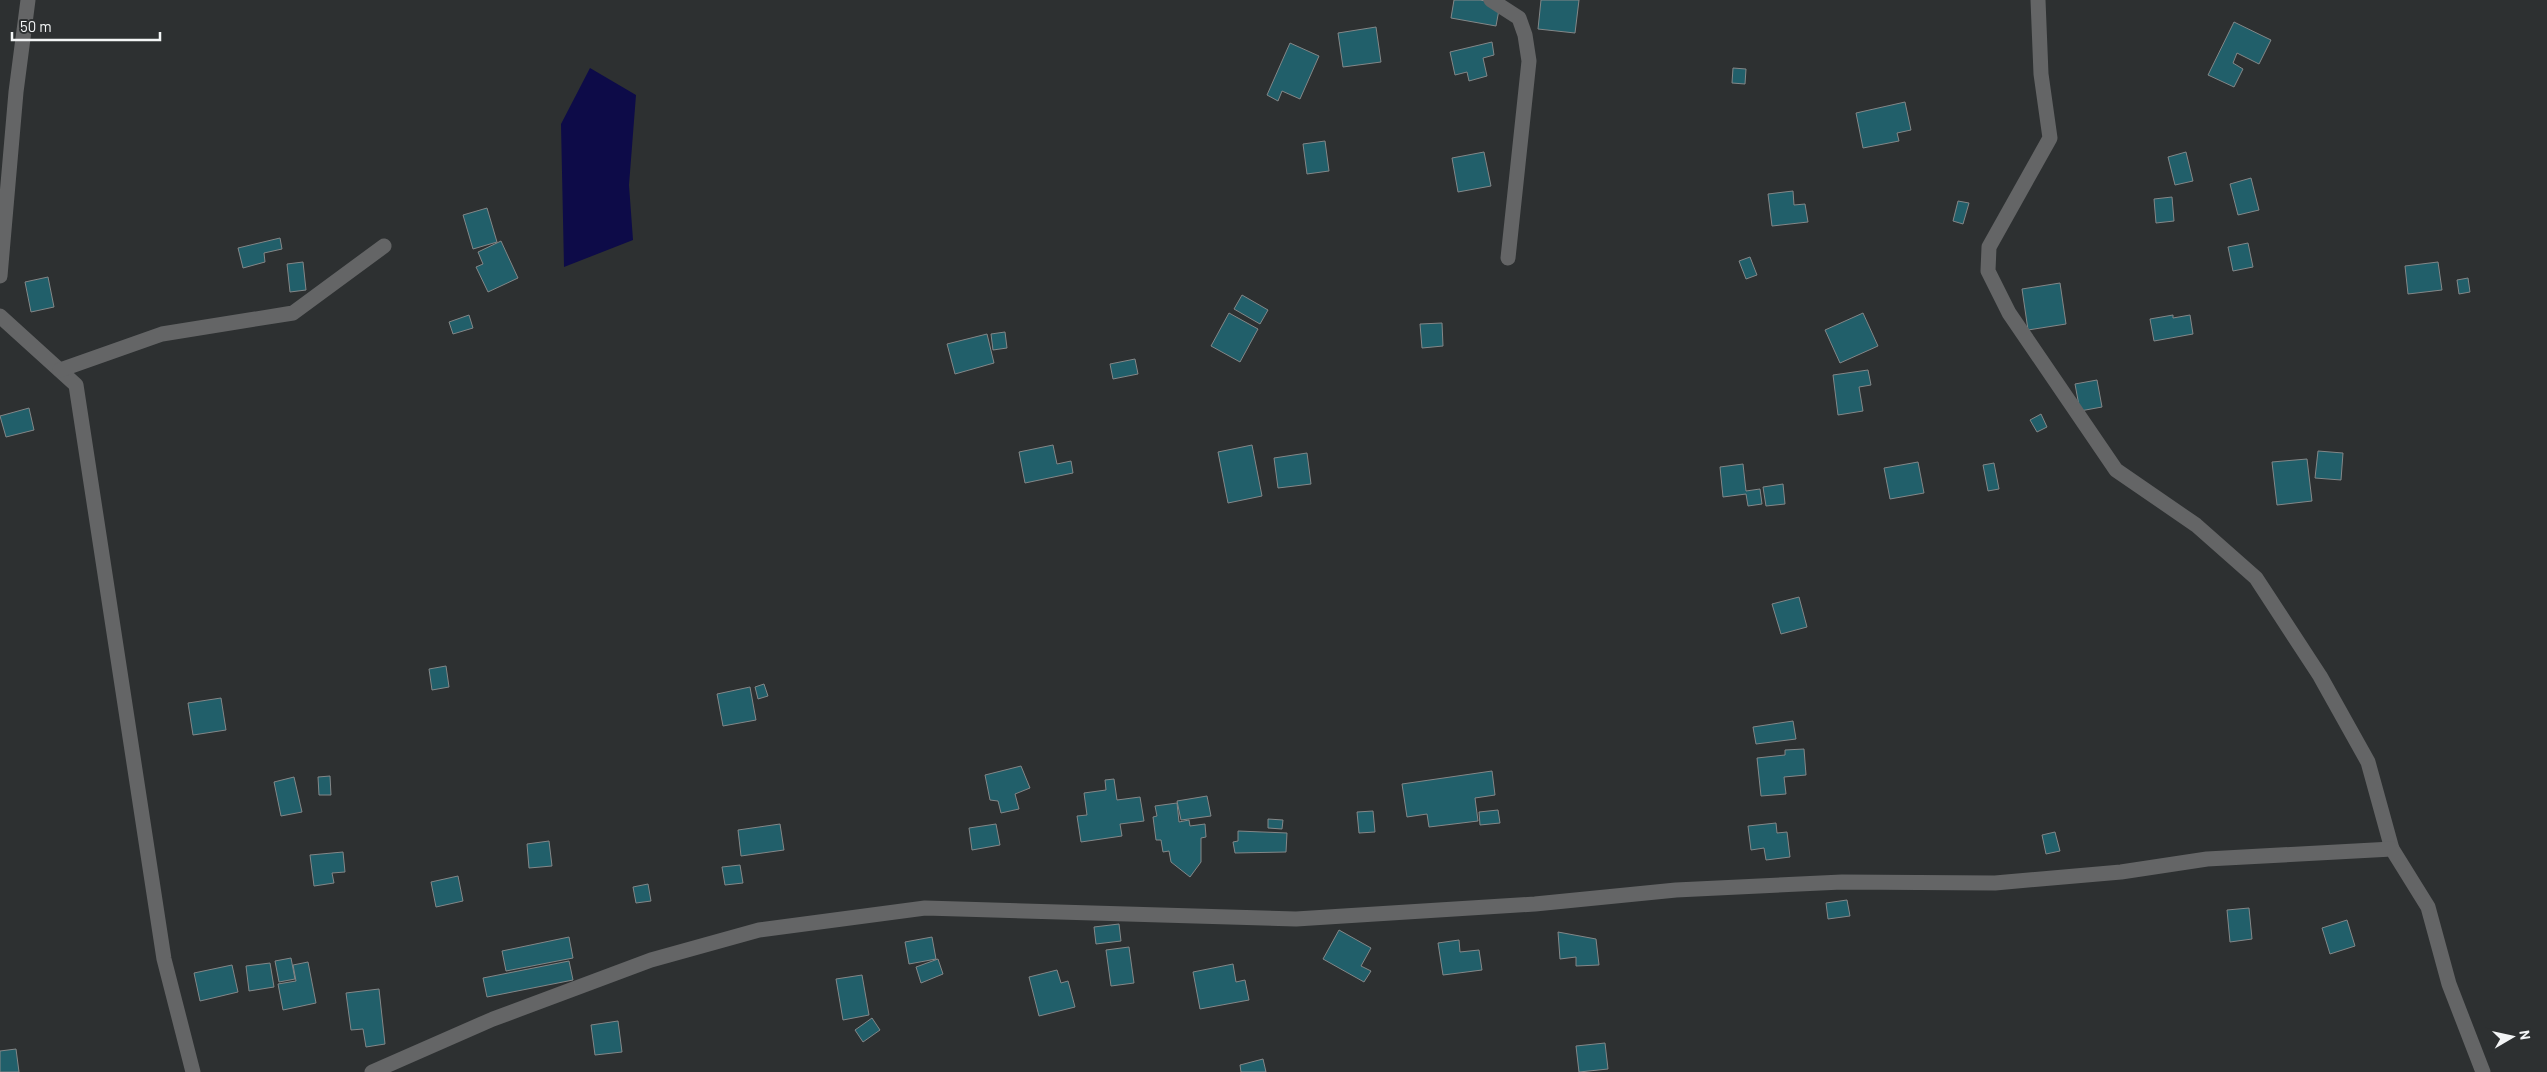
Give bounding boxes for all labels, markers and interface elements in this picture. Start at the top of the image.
scale bar [12,10,160,42]
text: 50 m [20,17,52,35]
north arrow [2487,1012,2537,1062]
text: N [2516,1029,2534,1041]

